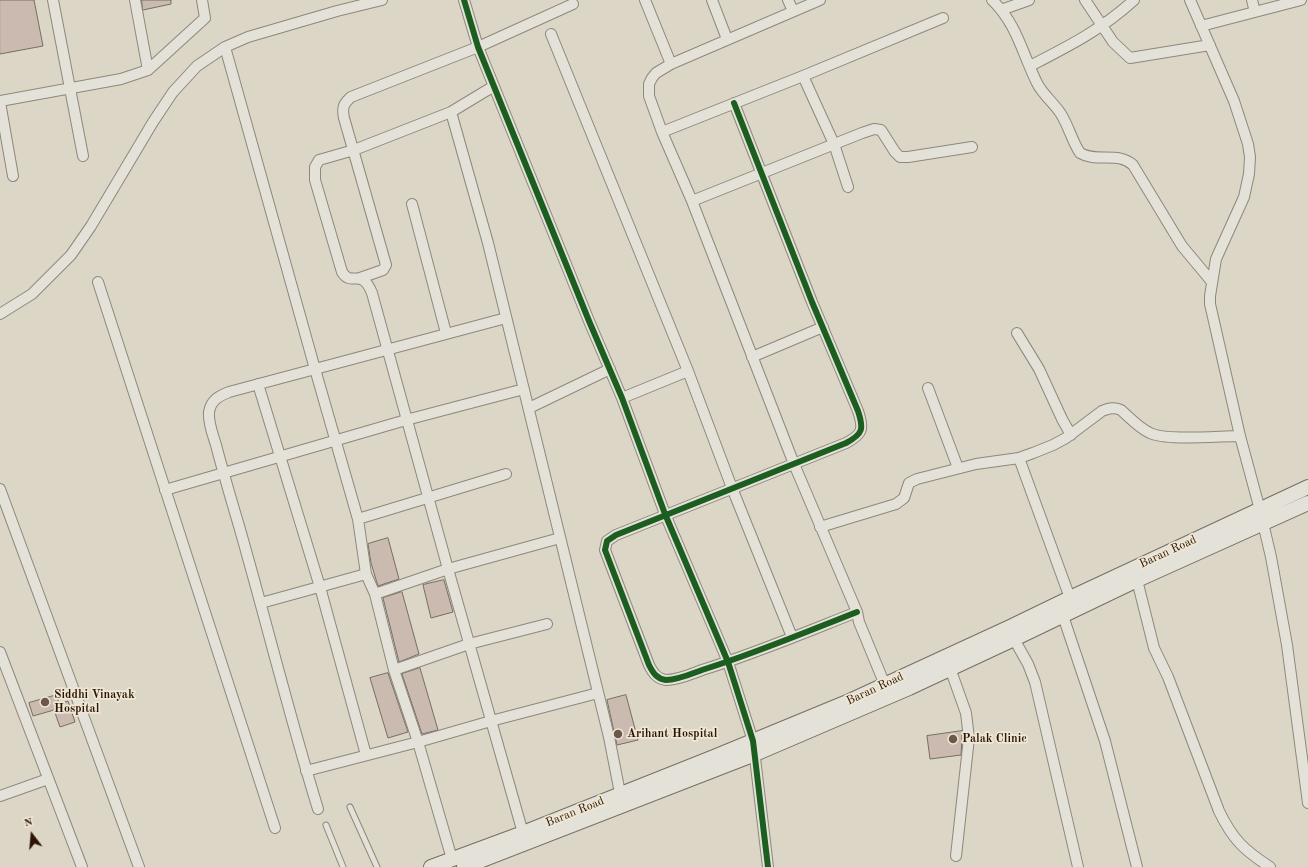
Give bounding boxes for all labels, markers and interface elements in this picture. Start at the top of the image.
street label: Baran Road [1137,532,1199,572]
street label: Baran Road [844,669,906,709]
place label: Siddhi Vinayak Hospital [54,688,135,716]
marker: Siddhi Vinayak Hospital [39,696,51,708]
place label: Arihant Hospital [627,727,717,741]
marker: Arihant Hospital [612,728,624,740]
place label: Palak Clinic [962,732,1027,746]
marker: Palak Clinic [947,733,959,745]
street label: Baran Road [544,794,606,830]
north arrow [12,815,52,855]
text: N [23,817,34,829]

